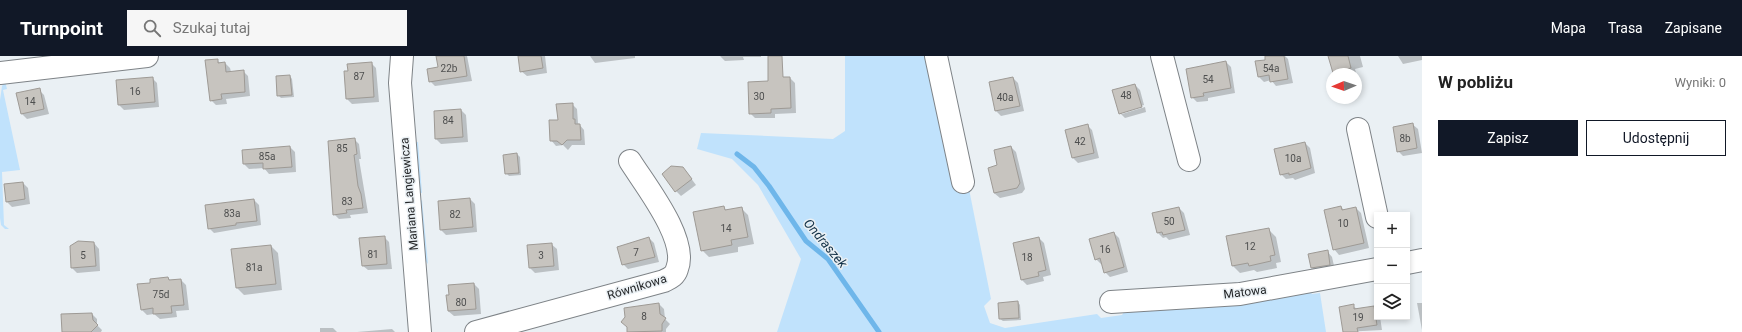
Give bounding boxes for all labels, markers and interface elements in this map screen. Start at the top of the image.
search box [127,10,407,46]
text: Turnpoint [20,17,103,40]
icon: search [141,17,163,39]
text: Szukaj tutaj [173,19,250,37]
text: Mapa [1551,20,1586,36]
text: Trasa [1608,20,1643,36]
text: Zapisane [1665,20,1722,36]
house number: 22b [441,63,458,74]
house number: 54a [1263,63,1279,74]
north arrow [1326,68,1362,104]
house number: 87 [353,71,365,82]
text: W pobliżu [1438,72,1513,92]
house number: 54 [1202,74,1214,85]
text: Wyniki: 0 [1675,75,1726,90]
house number: 16 [129,86,141,97]
house number: 48 [1120,90,1132,101]
house number: 30 [753,91,765,102]
house number: 40a [997,92,1013,103]
house number: 14 [24,96,36,107]
house number: 84 [442,115,454,126]
button: Zapisz [1438,120,1578,156]
button: Udostępnij [1586,120,1726,156]
house number: 8b [1399,133,1411,144]
house number: 42 [1074,136,1086,147]
street label: Mariana Langiewicza [397,137,421,251]
house number: 85 [336,143,348,154]
house number: 85a [259,151,275,162]
house number: 10a [1285,153,1301,164]
house number: 83 [341,196,353,207]
house number: 83a [224,208,240,219]
house number: 82 [449,209,461,220]
map controls [1374,212,1410,320]
button: + [1374,212,1410,248]
water label: Ondraszek [801,216,851,271]
house number: 50 [1163,216,1175,227]
house number: 10 [1337,218,1349,229]
house number: 14 [720,223,732,234]
house number: 12 [1244,241,1256,252]
house number: 16 [1099,244,1111,255]
house number: 7 [633,247,639,258]
button: − [1374,248,1410,284]
house number: 81 [367,249,379,260]
house number: 5 [80,250,86,261]
house number: 3 [538,250,544,261]
house number: 18 [1021,252,1033,263]
house number: 81a [246,262,262,273]
street label: Równikowa [606,271,668,303]
street label: Matowa [1223,282,1267,302]
button: layers [1374,284,1410,320]
house number: 75d [153,289,169,300]
house number: 80 [455,297,467,308]
house number: 8 [641,311,647,322]
house number: 19 [1352,312,1364,323]

